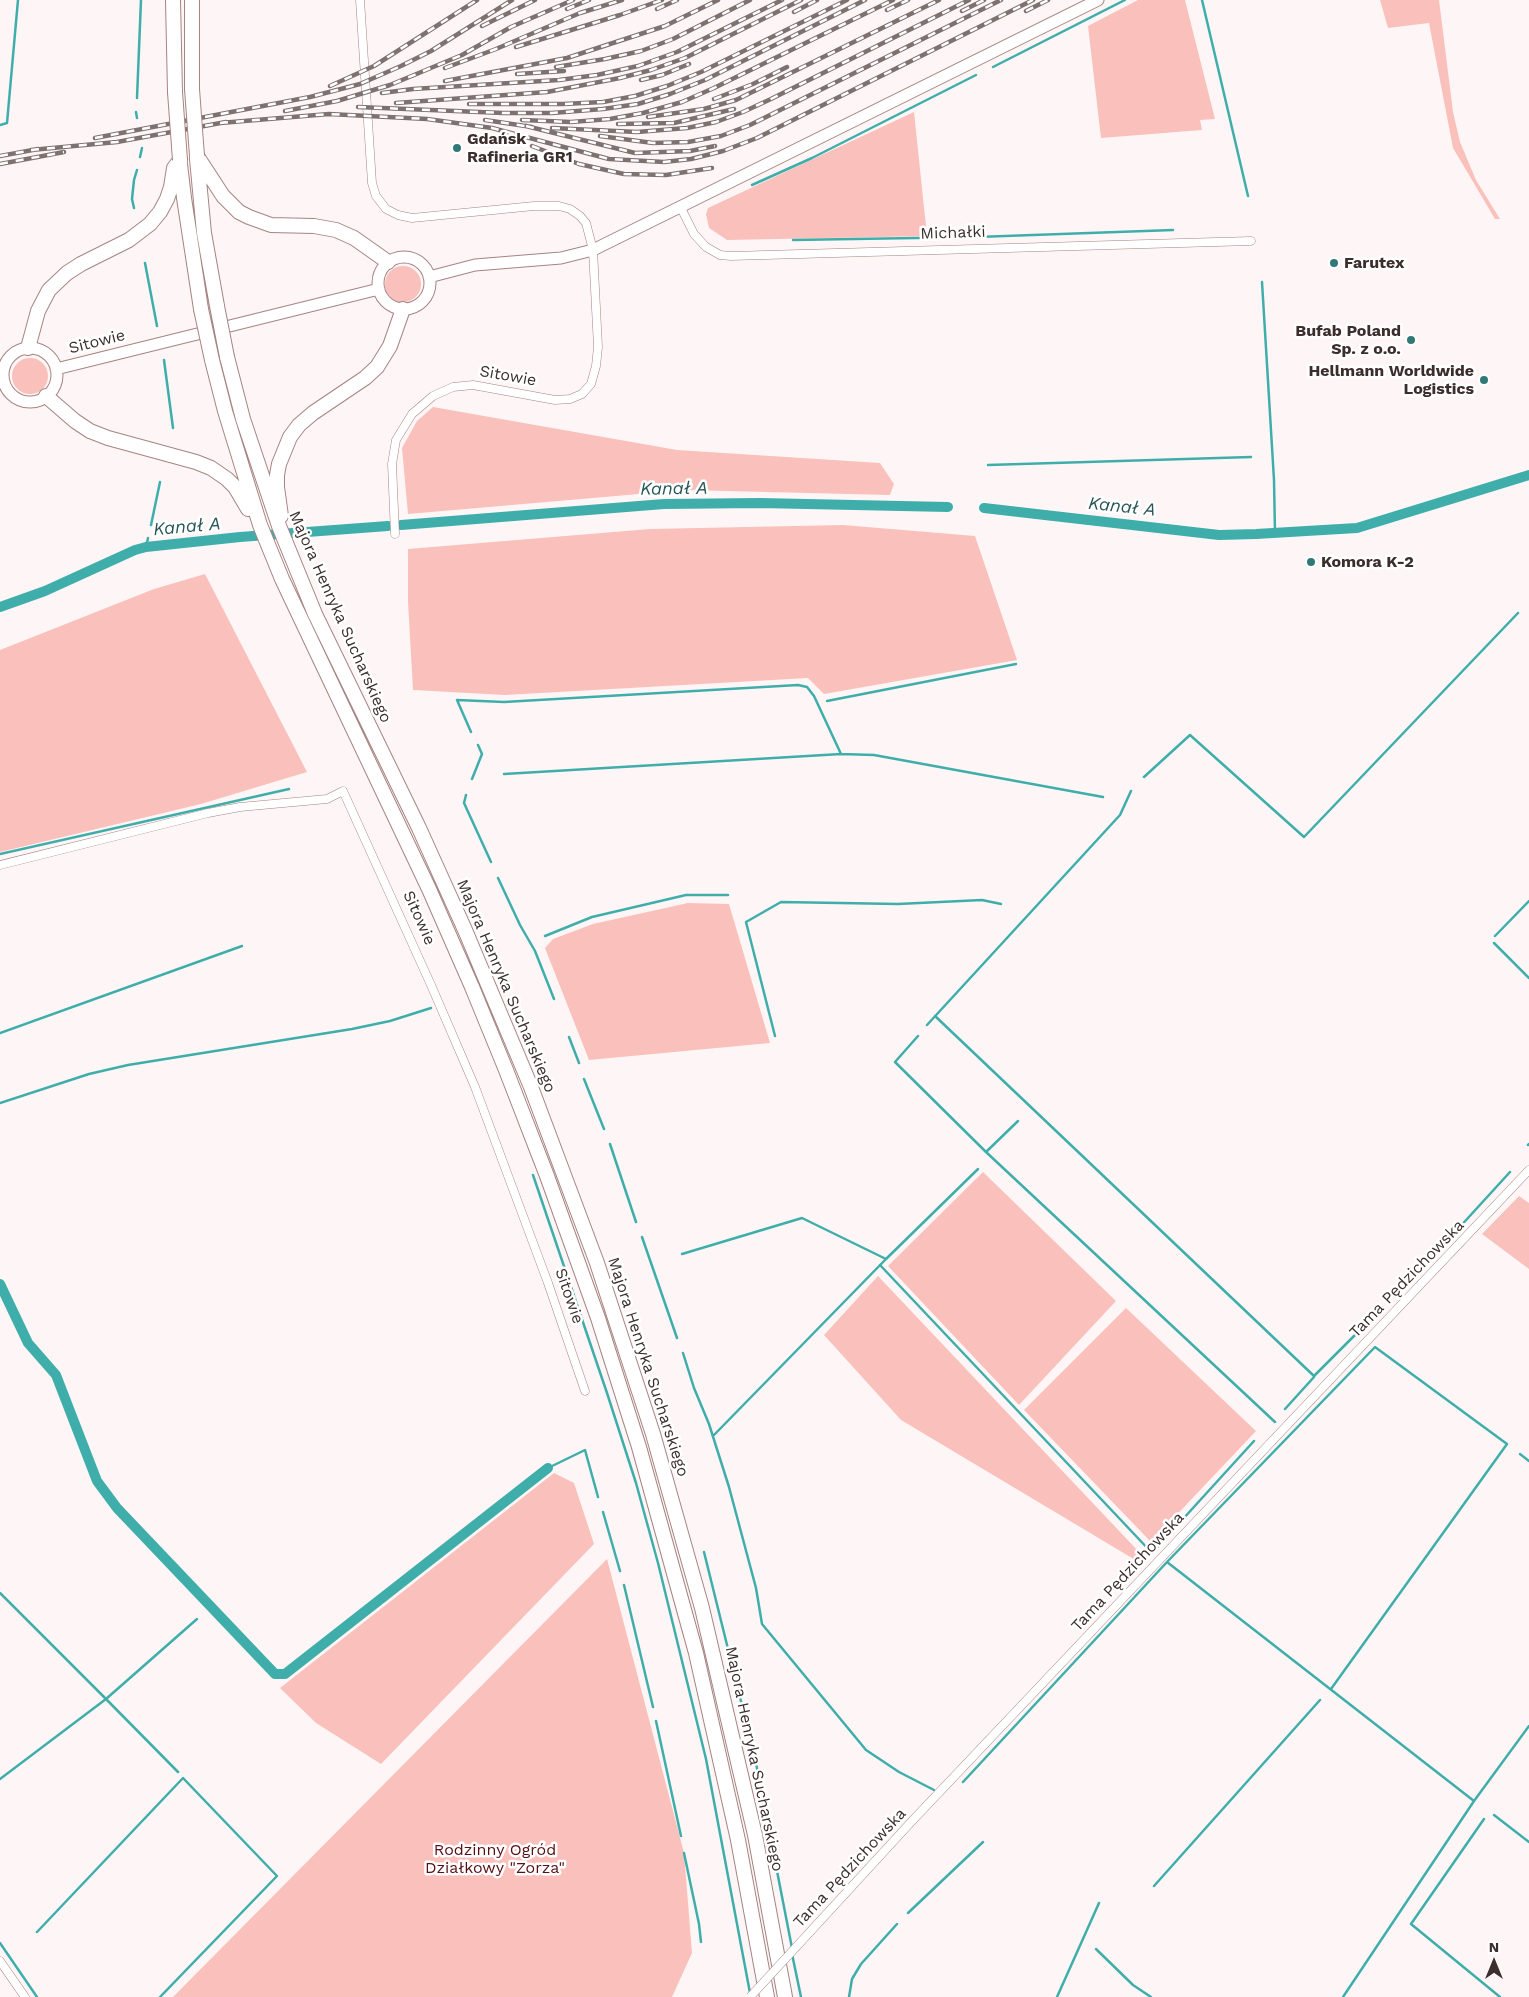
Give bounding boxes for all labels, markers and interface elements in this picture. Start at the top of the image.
place label: Gdańsk Rafineria GR1 [467,129,573,167]
marker: Gdańsk Rafineria GR1 [451,142,463,154]
street label: Michałki [920,222,986,244]
place label: Farutex [1344,253,1404,273]
marker: Farutex [1328,257,1340,269]
place label: Bufab Poland Sp. z o.o. [1295,321,1401,359]
street label: Sitowie [67,326,127,358]
marker: Bufab Poland Sp. z o.o. [1405,334,1417,346]
place label: Hellmann Worldwide Logistics [1309,361,1474,399]
street label: Sitowie [478,362,538,390]
marker: Hellmann Worldwide Logistics [1478,374,1490,386]
water label: Kanał A [640,478,708,500]
water label: Kanał A [1087,493,1157,521]
street label: Majora Henryka Sucharskiego [285,508,395,726]
water label: Kanał A [152,513,222,541]
place label: Komora K-2 [1321,552,1414,572]
marker: Komora K-2 [1305,556,1317,568]
street label: Majora Henryka Sucharskiego [452,877,560,1095]
street label: Sitowie [399,888,439,948]
street label: Tama Pędzichowska [1346,1216,1468,1342]
street label: Majora Henryka Sucharskiego [603,1255,693,1479]
street label: Sitowie [551,1266,587,1326]
street label: Tama Pędzichowska [1068,1508,1188,1636]
street label: Majora Henryka Sucharskiego [721,1645,787,1873]
street label: Tama Pędzichowska [790,1804,910,1932]
park label: Rodzinny Ogród Działkowy "Zorza" [425,1840,565,1878]
north arrow [1469,1937,1519,1987]
text: N [1489,1939,1499,1955]

